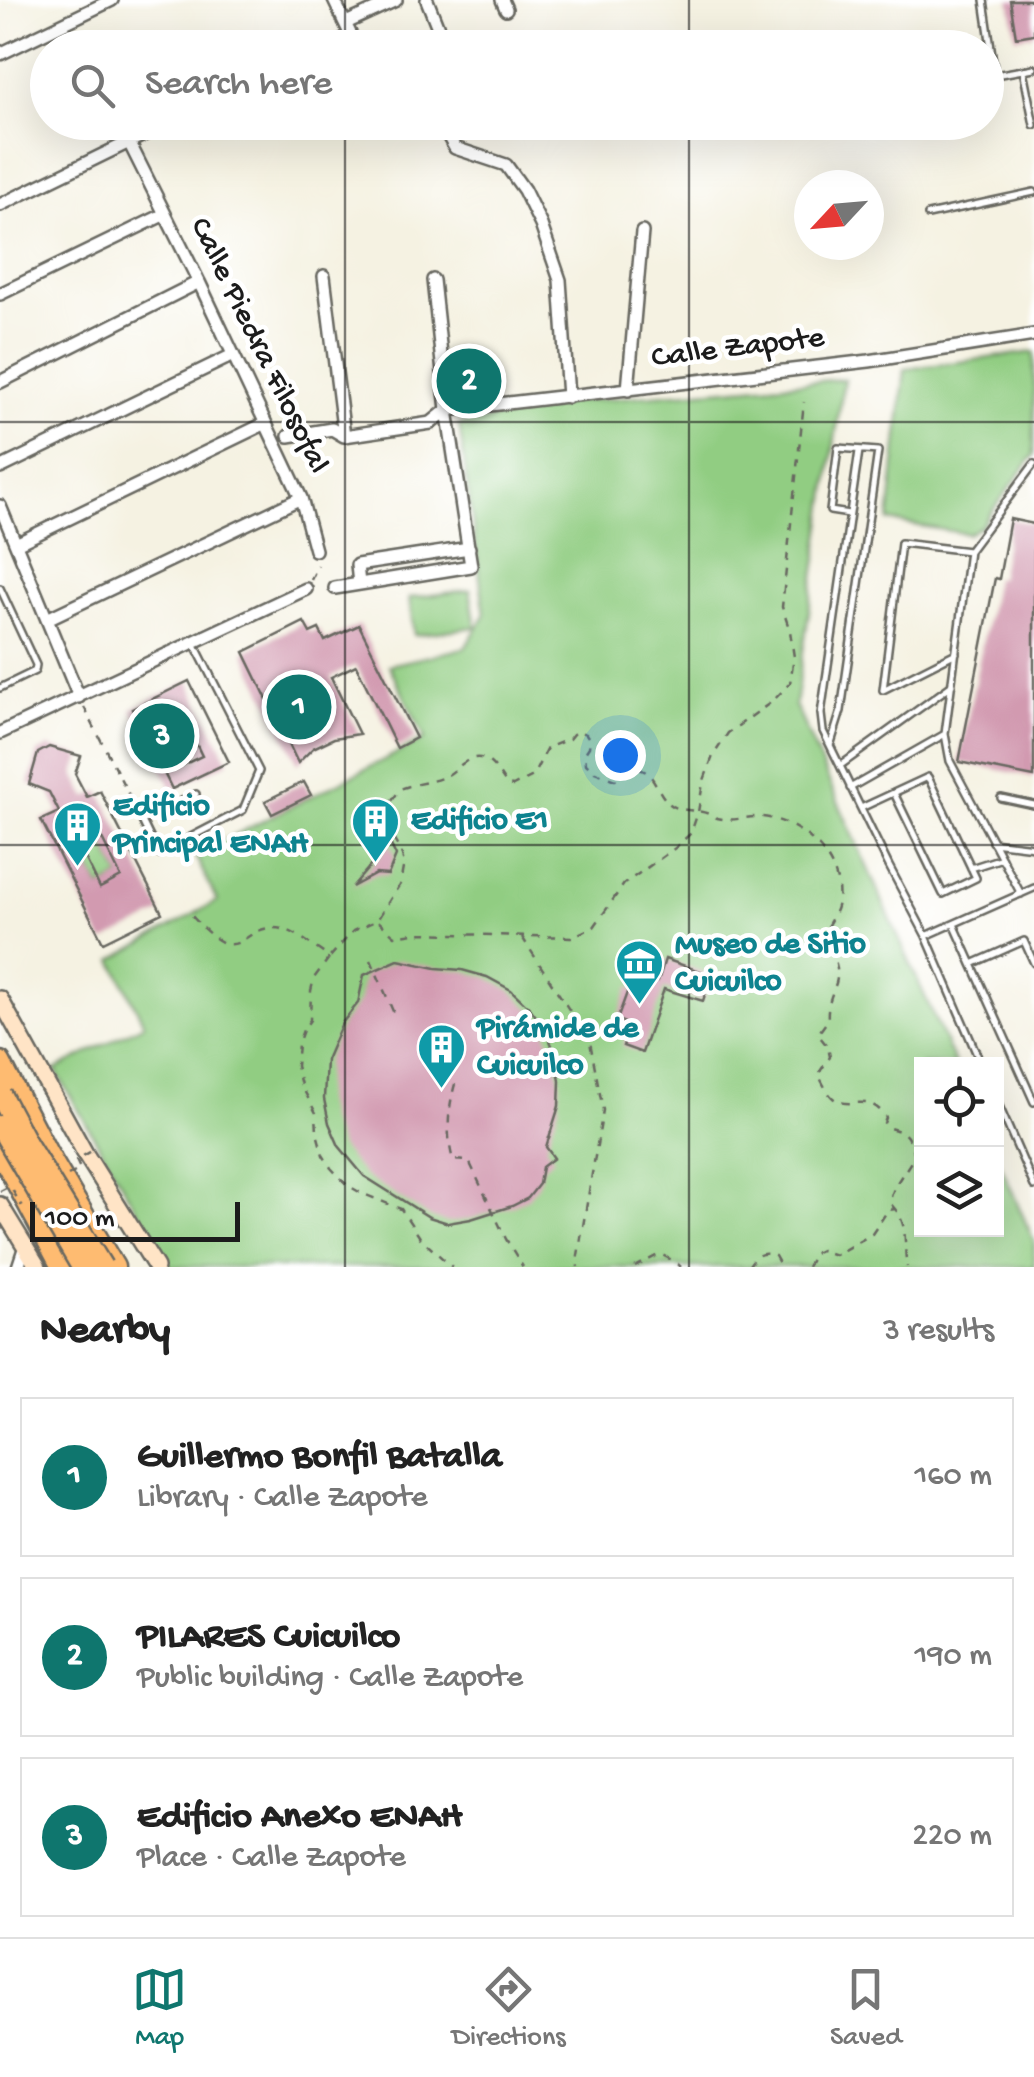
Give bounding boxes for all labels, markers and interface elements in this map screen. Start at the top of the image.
search box [30,30,1004,140]
icon: search [65,58,120,113]
text: Search here [145,63,332,107]
north arrow [794,170,884,260]
street label: Calle Piedra Filosofal [180,212,336,480]
street label: Calle Zapote [649,319,827,378]
pin: 2 [436,344,502,418]
pin: 1 [266,670,332,744]
pin: 3 [130,698,194,774]
your location [595,730,646,781]
place label: Edificio Principal ENAH [111,789,309,864]
building icon: Edificio E1 [350,796,402,864]
building icon: Edificio Principal ENAH [52,800,104,868]
place label: Edificio E1 [411,803,548,841]
place label: Museo de Sitio Cuicuilco [675,927,866,1002]
museum icon: Museo de Sitio Cuicuilco [614,938,666,1006]
place label: Pirámide de Cuicuilco [475,1011,640,1086]
building icon: Pirámide de Cuicuilco [416,1022,468,1090]
map controls [914,1057,1004,1237]
button: locate [914,1057,1004,1147]
button: layers [914,1147,1004,1237]
scale bar [30,1197,240,1242]
text: 100 m [45,1203,115,1236]
text: Nearby [40,1308,170,1357]
text: 3 results [883,1313,994,1351]
text: Guillermo Bonfil Batalla [137,1436,502,1480]
text: 1 [68,1458,81,1496]
text: 160 m [914,1458,992,1496]
text: Library · Calle Zapote [137,1480,428,1518]
text: PILARES Cuicuilco [137,1616,400,1660]
text: 2 [67,1638,82,1676]
text: 190 m [915,1638,992,1676]
text: Public building · Calle Zapote [137,1660,523,1698]
text: Edificio Anexo ENAH [137,1796,462,1840]
text: 3 [66,1818,83,1856]
text: 220 m [912,1818,992,1856]
text: Place · Calle Zapote [137,1840,406,1878]
tab: Map [132,1962,187,2055]
tab: Directions [452,1962,566,2055]
tab: Saved [830,1962,902,2055]

